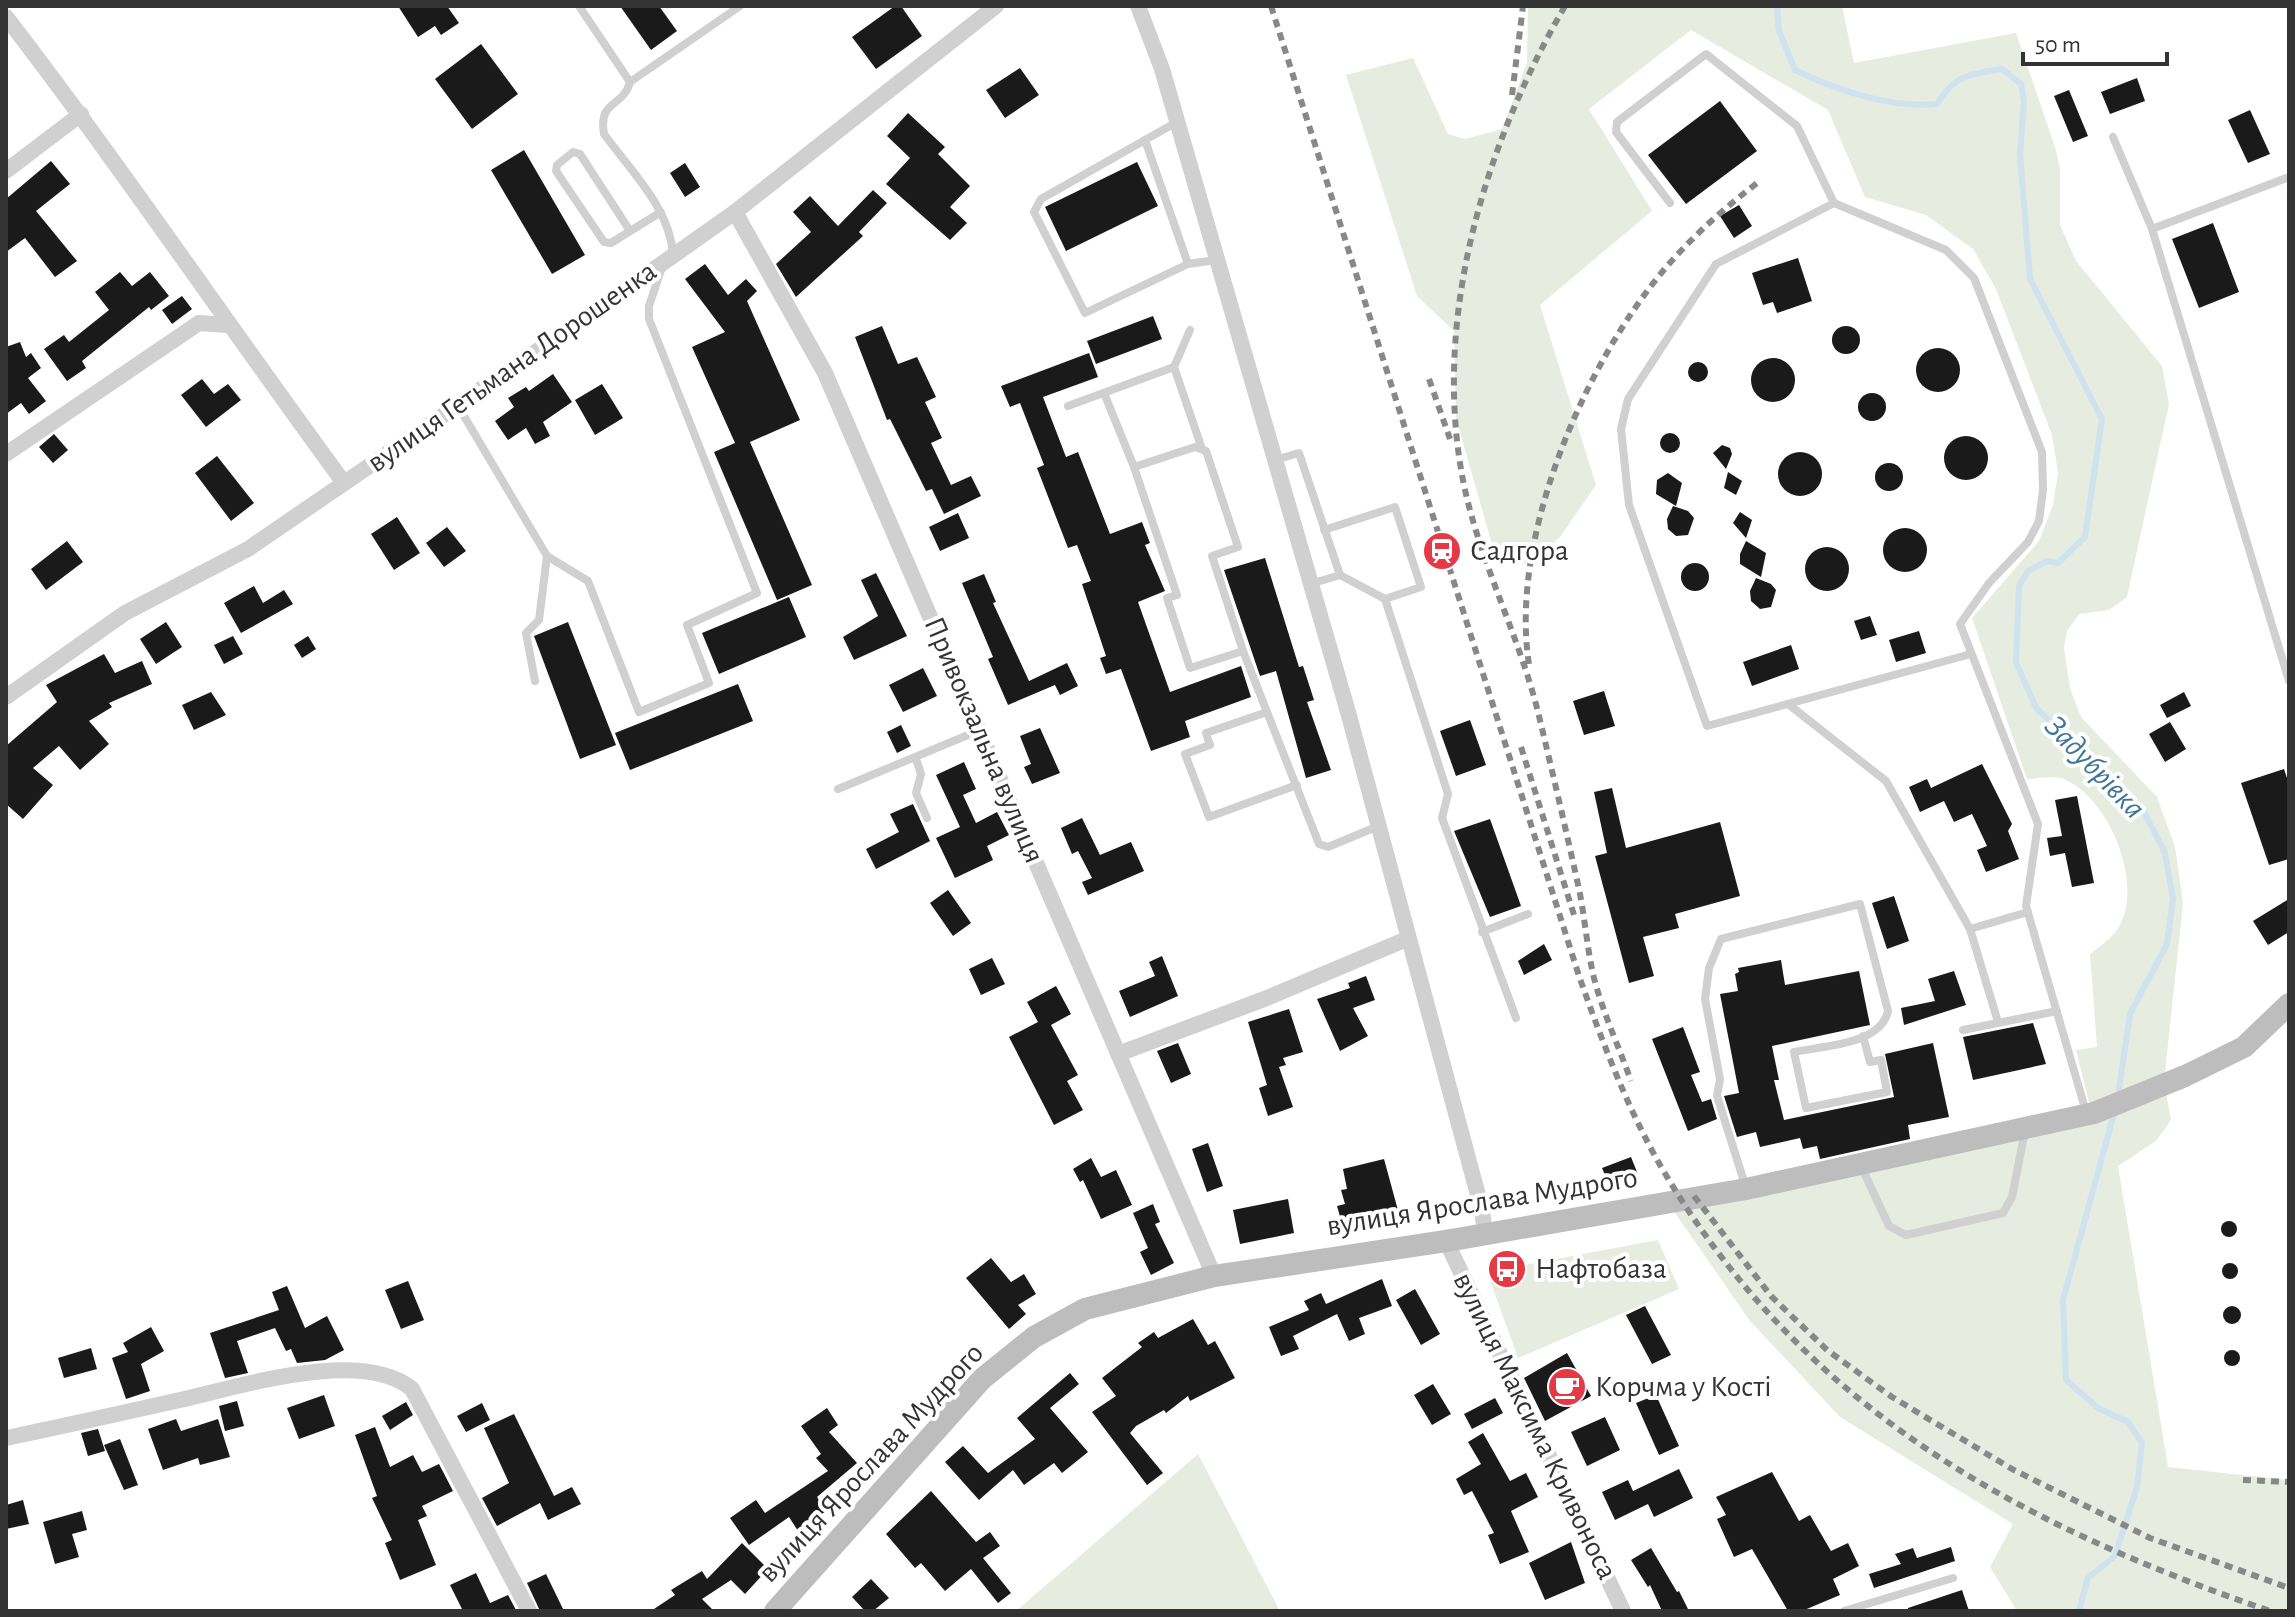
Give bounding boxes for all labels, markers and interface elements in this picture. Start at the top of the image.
scale bar [2023,16,2167,66]
text: 50 m [2035,33,2081,57]
street label: вулиця Гетьмана Дорошенка [362,256,662,478]
station icon: Садгора [1421,530,1463,572]
place label: Садгора [1470,536,1569,566]
street label: Привокзальна вулиця [919,613,1049,867]
water label: Задубрівка [2038,709,2151,825]
street label: вулиця Ярослава Мудрого [1324,1163,1640,1241]
bus stop icon: Нафтобаза [1486,1248,1528,1290]
place label: Нафтобаза [1535,1254,1667,1284]
street label: вулиця Максима Кривоноса [1448,1268,1622,1584]
street label: вулиця Ярослава Мудрого [753,1338,989,1588]
cafe icon: Корчма у Кості [1546,1366,1588,1408]
place label: Корчма у Кості [1595,1372,1772,1402]

